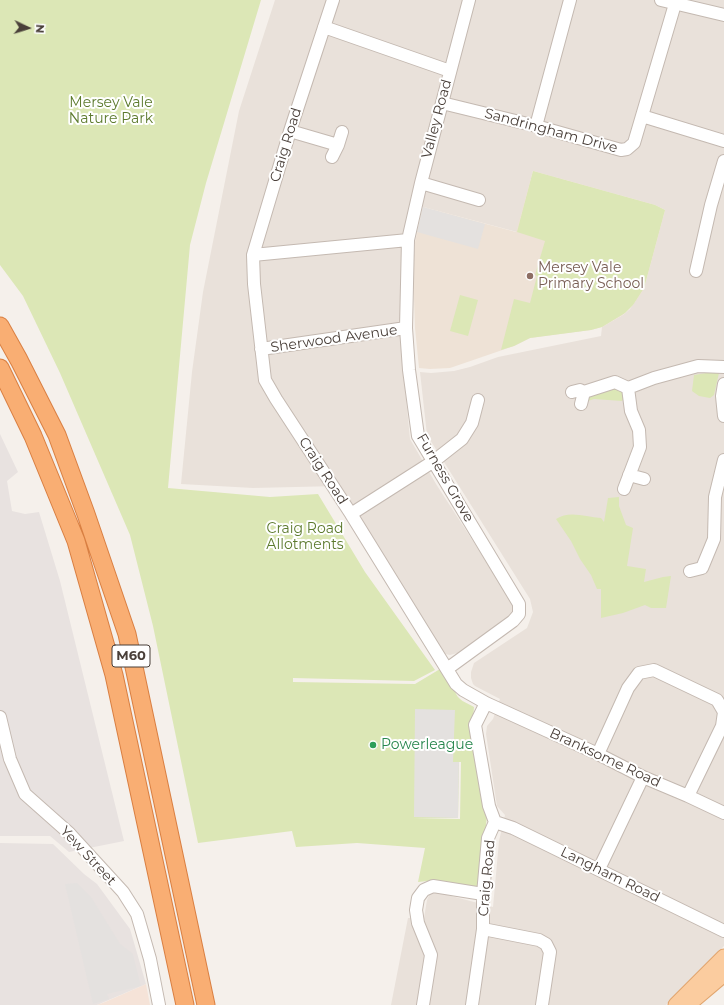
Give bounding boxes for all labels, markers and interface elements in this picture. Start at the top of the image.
north arrow [8,8,48,48]
text: N [33,24,47,34]
street label: Valley Road [418,78,456,160]
park label: Mersey Vale Nature Park [69,95,153,128]
street label: Sandringham Drive [483,105,619,157]
street label: Craig Road [267,106,305,184]
place label: Mersey Vale Primary School [538,260,644,292]
marker: Mersey Vale Primary School [525,271,535,281]
street label: Sherwood Avenue [269,322,399,356]
street label: Furness Grove [413,431,477,525]
street label: Craig Road [295,434,351,508]
park label: Craig Road Allotments [266,521,344,554]
road number: M60 [112,645,150,667]
street label: Branksome Road [547,725,663,791]
place label: Powerleague [381,737,473,753]
marker: Powerleague [368,740,378,750]
street label: Yew Street [56,823,120,889]
street label: Craig Road [475,839,499,917]
street label: Langham Road [558,844,662,906]

